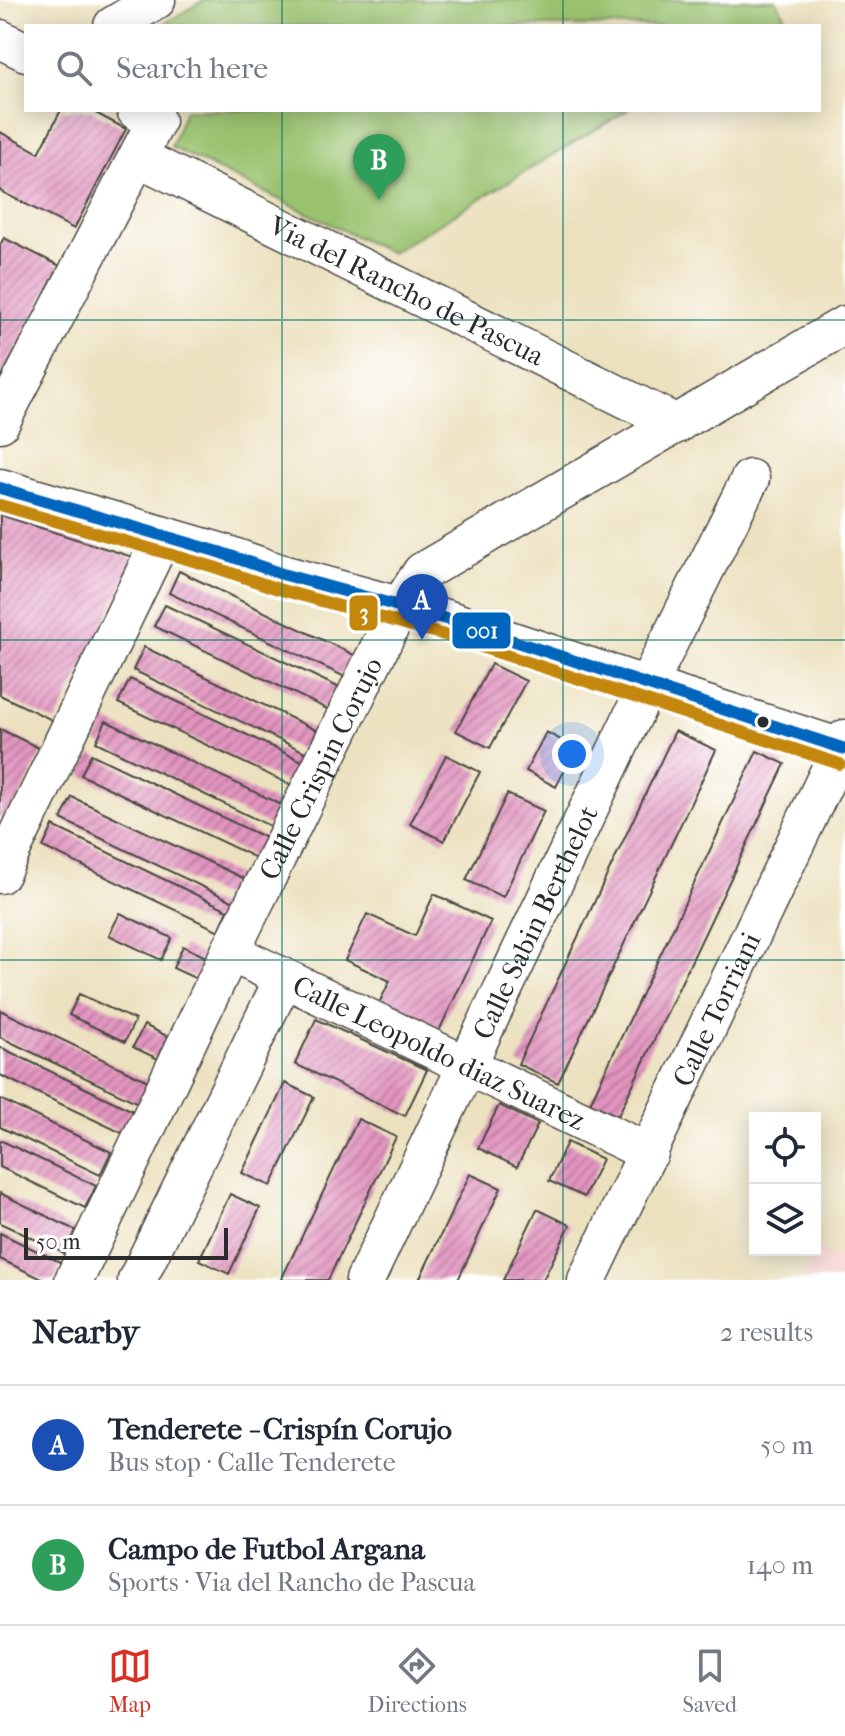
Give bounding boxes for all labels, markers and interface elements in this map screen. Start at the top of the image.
search box [24,24,821,112]
icon: search [52,46,96,90]
text: Search here [116,51,268,86]
pin: B [353,134,405,200]
street label: Via del Rancho de Pascua [263,208,551,373]
pin: A [396,574,448,640]
line badge: 3 [348,594,379,632]
text: 3 [359,600,369,626]
line badge: 001 [451,611,512,650]
text: 001 [466,618,498,644]
street label: Calle Crispin Corujo [252,651,389,885]
unlabelled marker [755,714,771,730]
your location [552,734,592,774]
street label: Calle Sabin Berthelot [465,800,604,1044]
street label: Calle Torriani [665,927,767,1092]
street label: Calle Leopoldo diaz Suarez [288,968,591,1137]
map controls [749,1112,821,1256]
button: locate [749,1112,821,1184]
button: layers [749,1184,821,1256]
scale bar [24,1224,228,1260]
text: 50 m [36,1229,81,1255]
text: Nearby [32,1312,139,1352]
text: 2 results [720,1317,813,1348]
text: Tenderete - Crispín Corujo [108,1412,452,1447]
text: A [50,1430,66,1461]
text: 50 m [760,1430,813,1461]
text: Bus stop · Calle Tenderete [108,1447,396,1478]
text: Campo de Futbol Argana [108,1532,425,1567]
text: B [50,1550,66,1581]
text: 140 m [747,1550,813,1581]
text: Sports · Via del Rancho de Pascua [108,1567,476,1598]
tab: Map [108,1644,152,1718]
tab: Directions [368,1644,467,1718]
tab: Saved [683,1644,737,1718]

